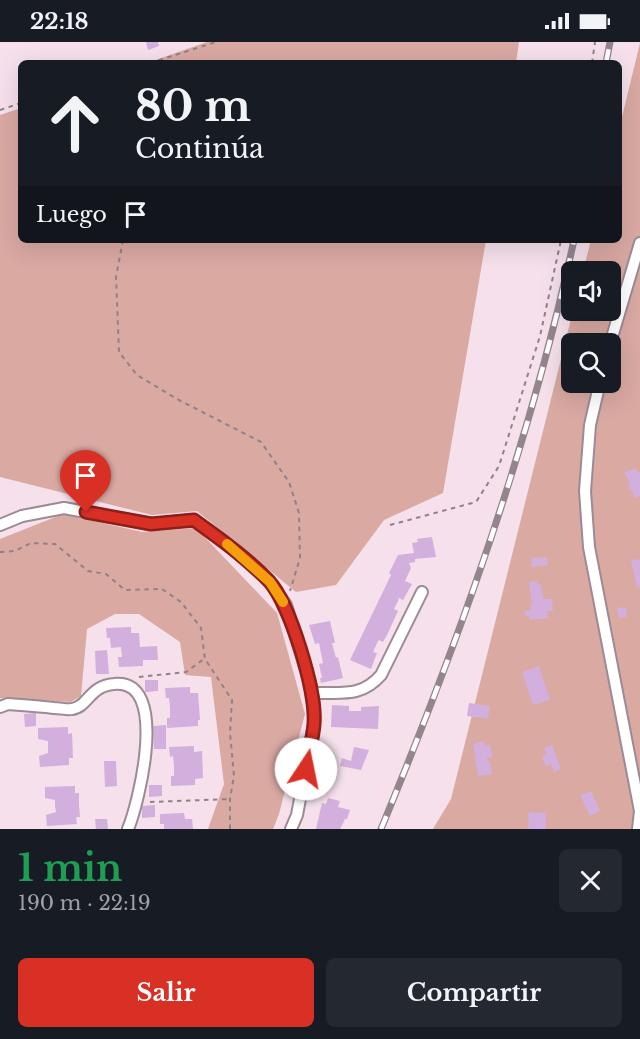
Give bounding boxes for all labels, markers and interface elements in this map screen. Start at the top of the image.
text: 22:18 [30,8,88,35]
text: 80 m [135,80,251,132]
icon: ahead [36,84,114,162]
text: Continúa [135,132,264,165]
icon: arrive [119,198,152,231]
text: Luego [36,201,107,228]
map controls [561,261,621,393]
button: sound [561,261,621,321]
button: search [561,333,621,393]
pin [60,450,111,512]
icon: arrive [69,459,102,492]
position arrow [274,737,338,801]
text: 1 min [18,846,122,891]
button: close [559,849,622,912]
text: 190 m · 22:19 [18,891,151,915]
button: Salir [18,958,314,1027]
button: Compartir [326,958,622,1027]

